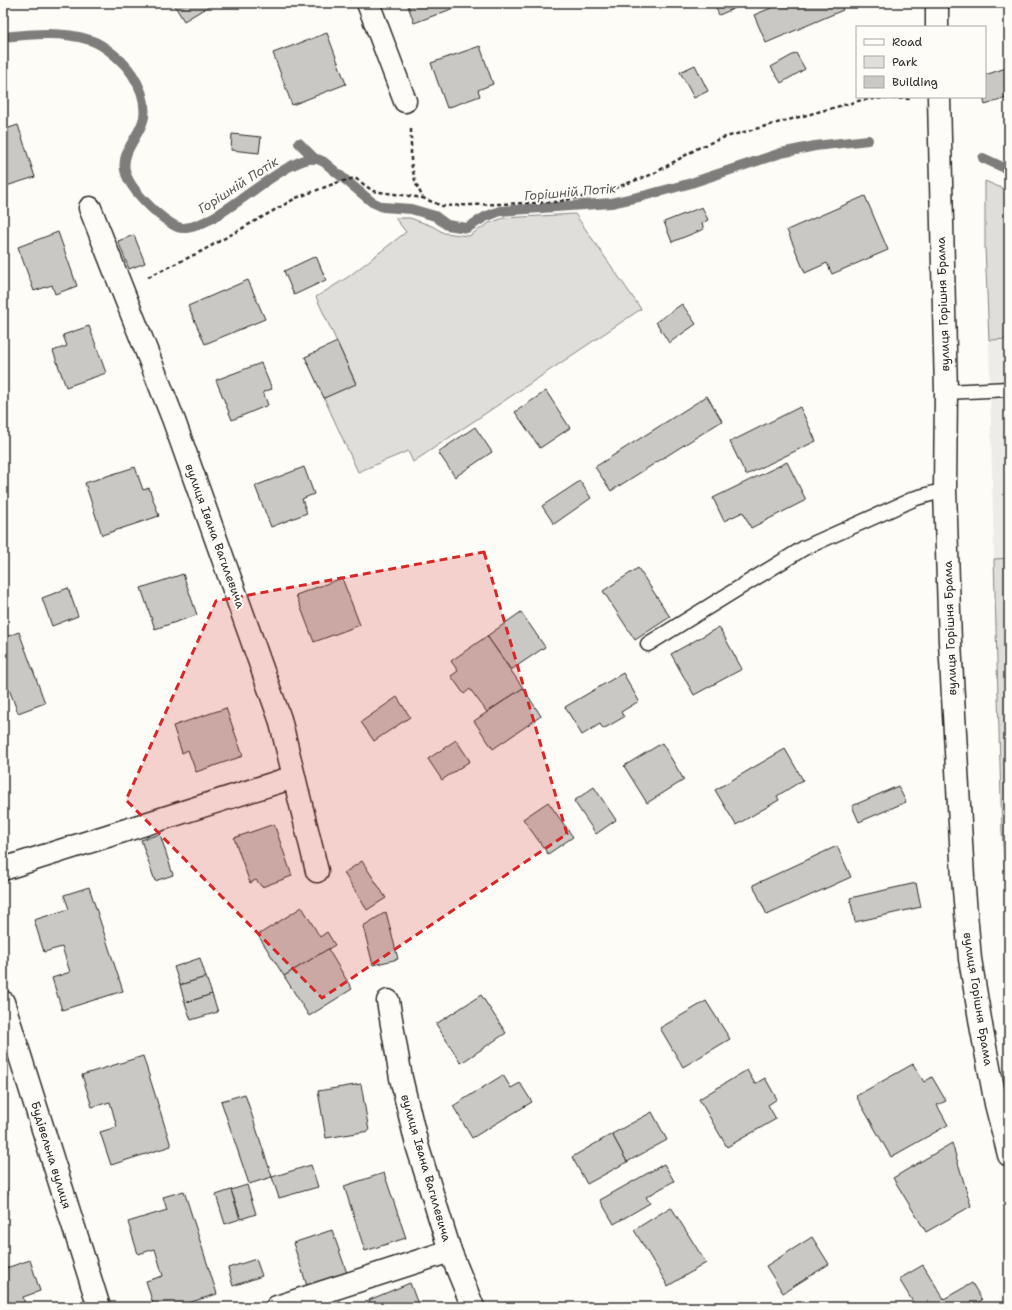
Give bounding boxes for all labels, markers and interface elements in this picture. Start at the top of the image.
legend [856,26,986,98]
text: Road [892,34,923,50]
text: Park [892,54,918,70]
text: Building [892,74,938,90]
water label: Горішній Потік [195,152,282,217]
water label: Горішній Потік [523,179,618,204]
street label: вулиця Горішня Брама [933,236,953,372]
street label: вулиця Івана Вагилевича [181,461,249,611]
street label: вулиця Горішня Брама [940,560,960,696]
street label: вулиця Горішня Брама [960,931,997,1067]
street label: вулиця Івана Вагилевича [397,1092,455,1244]
street label: Будівельна вулиця [27,1099,75,1211]

